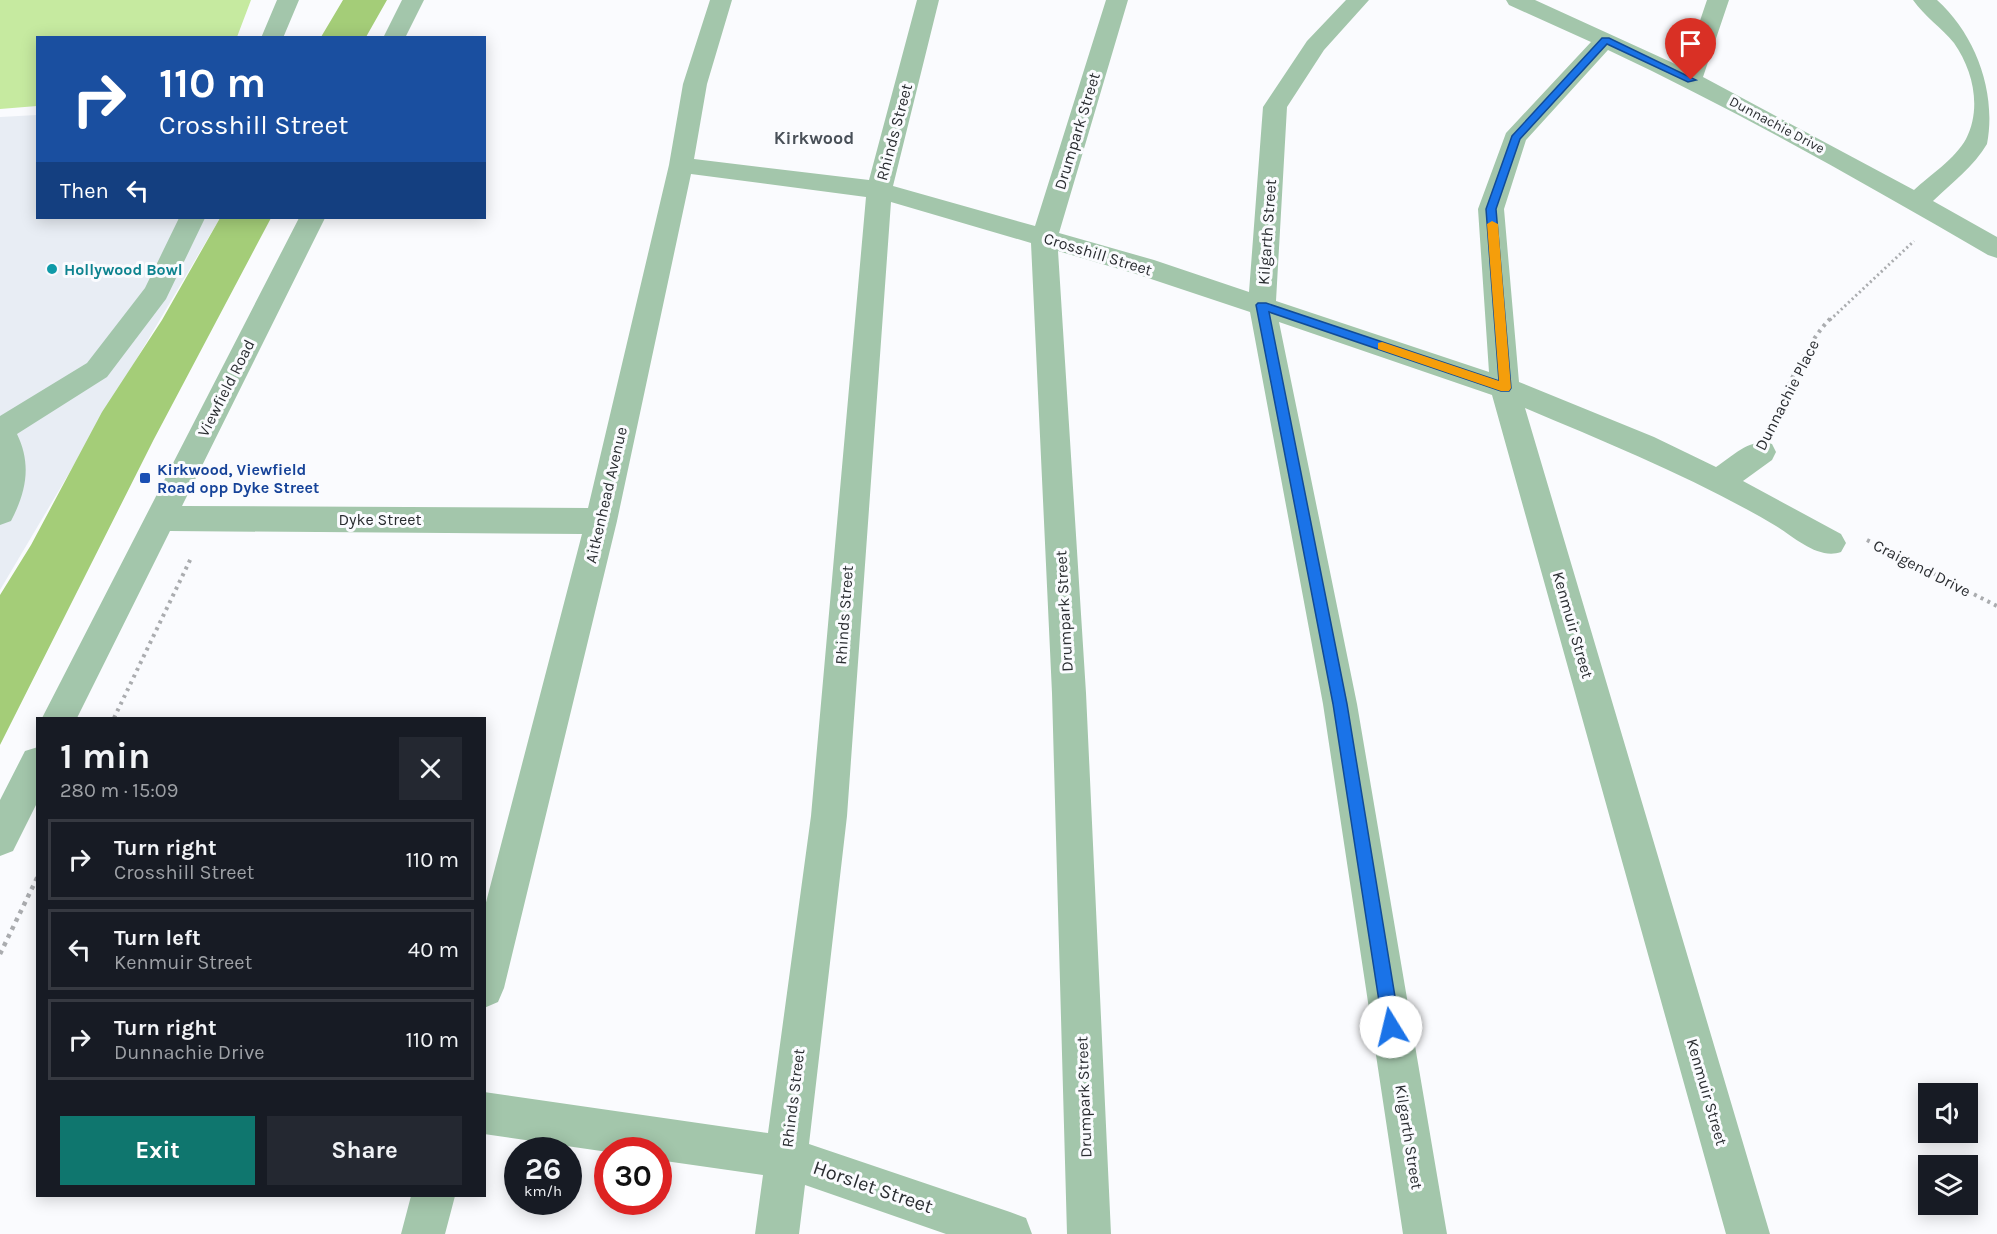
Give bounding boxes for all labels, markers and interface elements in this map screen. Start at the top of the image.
pin [1665,18,1716,80]
icon: arrive [1674,27,1707,60]
text: 110 m [159,58,266,108]
icon: right [60,60,138,138]
street label: Drumpark Street [1050,70,1104,192]
street label: Rhinds Street [872,81,916,183]
street label: Dunnachie Drive [1726,93,1828,157]
text: Crosshill Street [159,109,348,141]
district label: Kirkwood [774,127,854,149]
icon: left [121,174,154,207]
text: Then [60,178,109,204]
street label: Kilgarth Street [1254,178,1280,286]
street label: Crosshill Street [1042,229,1154,279]
place label: Hollywood Bowl [64,260,183,279]
marker: Hollywood Bowl [45,262,59,276]
street label: Viewfield Road [193,336,259,440]
street label: Dunnachie Place [1751,336,1823,454]
street label: Aitkenhead Avenue [581,425,631,565]
place label: Kirkwood, Viewfield Road opp Dyke Street [157,460,319,497]
marker: Kirkwood, Viewfield Road opp Dyke Street [138,471,152,485]
street label: Dyke Street [339,510,421,529]
street label: Craigend Drive [1870,535,1974,601]
street label: Drumpark Street [1051,550,1077,672]
street label: Rhinds Street [831,565,857,665]
street label: Kenmuir Street [1549,569,1597,681]
text: 1 min [60,735,150,777]
button: close [399,737,462,800]
text: 280 m · 15:09 [60,779,178,802]
text: Turn right [114,835,217,861]
icon: right [63,843,96,876]
text: 110 m [406,847,459,873]
text: Crosshill Street [114,861,254,884]
text: Turn left [114,925,201,951]
icon: left [63,933,96,966]
text: 40 m [408,937,459,963]
text: Kenmuir Street [114,951,252,974]
position arrow [1359,995,1423,1059]
text: Turn right [114,1015,217,1041]
icon: right [63,1023,96,1056]
text: 110 m [406,1027,459,1053]
street label: Drumpark Street [1072,1036,1096,1158]
street label: Kenmuir Street [1683,1036,1731,1148]
text: Dunnachie Drive [114,1041,265,1064]
street label: Rhinds Street [778,1047,808,1149]
street label: Kilgarth Street [1391,1083,1427,1191]
map controls [1918,1083,1978,1215]
button: sound [1918,1083,1978,1143]
button: Exit [60,1116,255,1185]
button: Share [267,1116,462,1185]
speed limit sign: 30 [594,1137,672,1215]
text: 26 [525,1151,561,1187]
button: layers [1918,1155,1978,1215]
street label: Horslet Street [810,1156,936,1218]
text: km/h [524,1182,562,1200]

